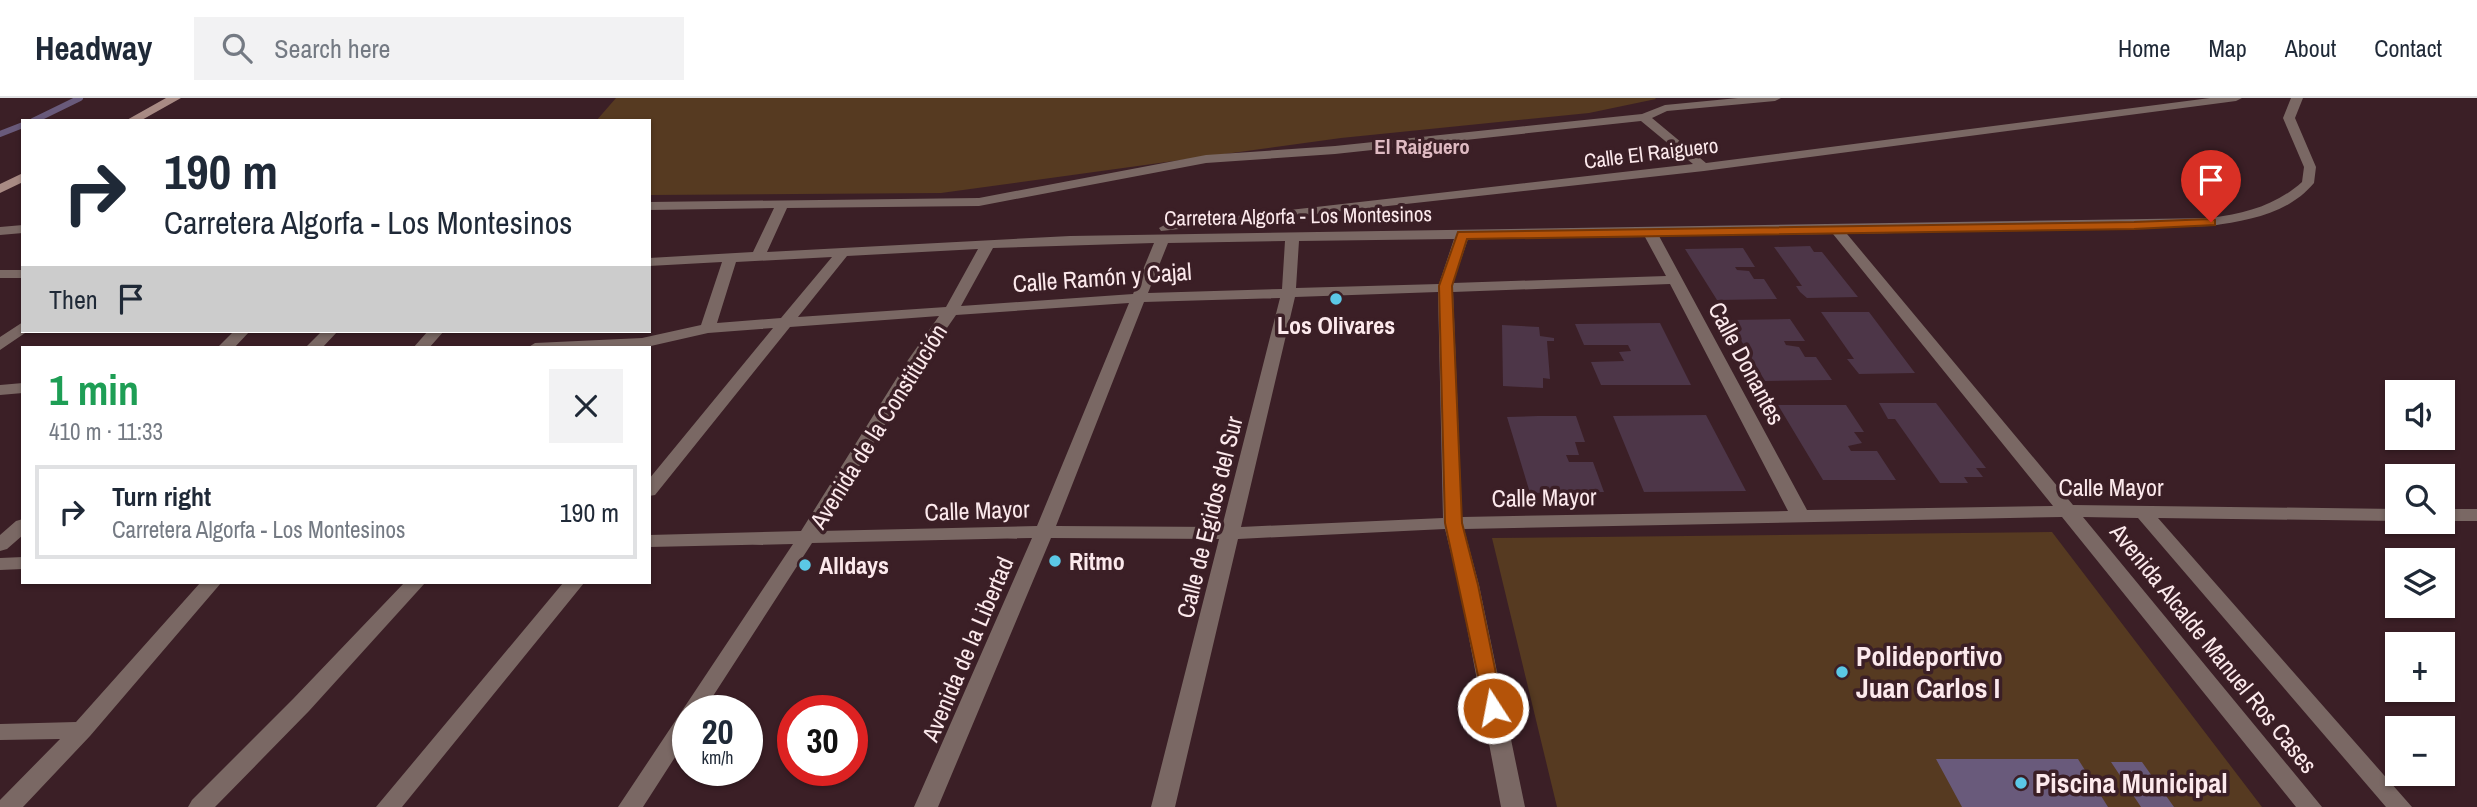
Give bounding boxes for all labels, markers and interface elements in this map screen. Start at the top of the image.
search box [194,17,684,80]
text: Headway [35,26,152,70]
icon: search [218,29,256,67]
text: Search here [274,31,390,66]
text: Home [2118,32,2170,64]
text: Map [2208,32,2247,64]
text: About [2285,32,2336,64]
text: Contact [2374,32,2442,64]
street label: Calle El Raiguero [1582,130,1720,176]
district label: El Raiguero [1374,132,1470,161]
text: 190 m [164,138,278,204]
icon: right [49,147,140,238]
pin [2181,150,2241,222]
icon: arrive [2192,161,2230,199]
street label: Carretera Algorfa - Los Montesinos [1164,199,1432,233]
text: Carretera Algorfa - Los Montesinos [164,201,572,244]
street label: Calle Ramón y Cajal [1011,255,1193,299]
icon: arrive [112,280,150,318]
text: Then [49,282,98,317]
marker: Los Olivares [1328,291,1344,307]
street label: Calle Donantes [1701,296,1793,430]
place label: Los Olivares [1277,309,1395,341]
street label: Avenida de la Constitución [801,317,954,535]
text: 1 min [49,362,139,418]
button: close [549,369,623,443]
map controls [2385,380,2455,786]
button: sound [2385,380,2455,450]
street label: Calle de Egidos del Sur [1168,412,1250,621]
text: 410 m · 11:33 [49,416,163,447]
button: search [2385,464,2455,534]
street label: Calle Mayor [2059,471,2164,503]
text: Turn right [112,479,211,514]
street label: Calle Mayor [1491,480,1597,514]
street label: Calle Mayor [924,492,1030,528]
icon: right [53,493,91,531]
text: 190 m [560,495,619,530]
text: Carretera Algorfa - Los Montesinos [112,514,406,545]
street label: Avenida Alcalde Manuel Ros Cases [2103,516,2325,780]
place label: Ritmo [1069,545,1125,577]
button: layers [2385,548,2455,618]
place label: Alldays [819,549,889,581]
street label: Avenida de la Libertad [913,552,1020,747]
marker: Ritmo [1047,553,1063,569]
marker: Alldays [797,557,813,573]
button: + [2385,632,2455,702]
place label: Polideportivo Juan Carlos I [1856,637,2003,707]
marker: Polideportivo Juan Carlos I [1834,664,1850,680]
position arrow [1456,671,1530,745]
speed limit sign: 30 [777,695,868,786]
text: 20 [702,708,733,755]
button: − [2385,716,2455,786]
text: km/h [702,745,734,770]
place label: Piscina Municipal [2035,764,2228,802]
marker: Piscina Municipal [2013,775,2029,791]

